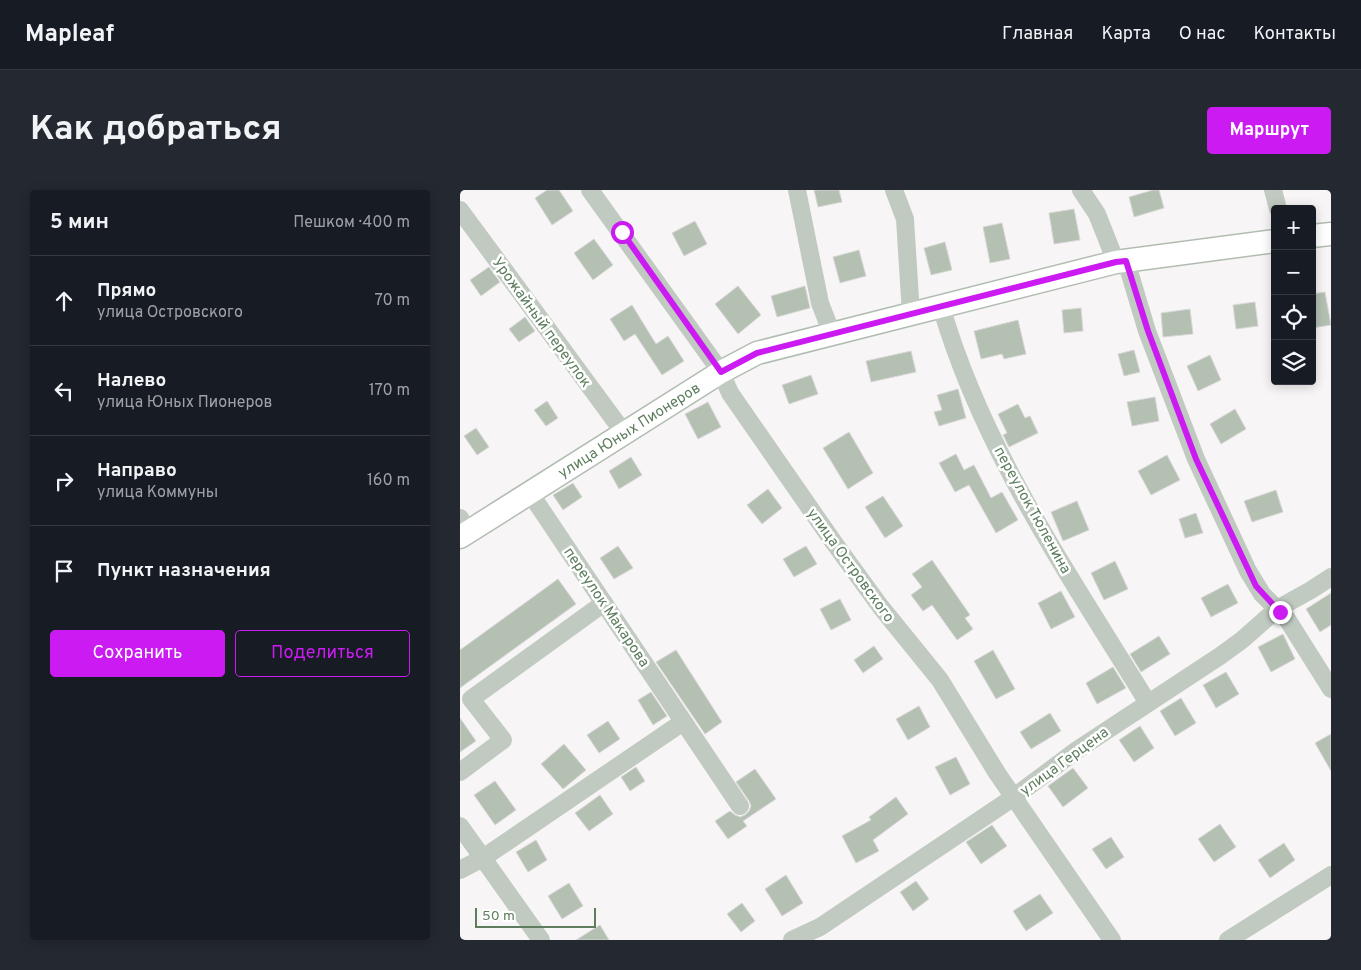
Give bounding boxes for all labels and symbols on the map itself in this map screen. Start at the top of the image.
route start [611,221,634,244]
street label: Урожайный переулок [487,254,594,392]
street label: улица Юных Пионеров [555,379,705,483]
street label: переулок Тюленина [989,444,1075,578]
street label: улица Островского [802,505,898,627]
street label: переулок Макарова [559,544,653,671]
route end [1269,601,1292,624]
street label: улица Герцена [1017,724,1113,801]
scale bar [475,905,596,928]

